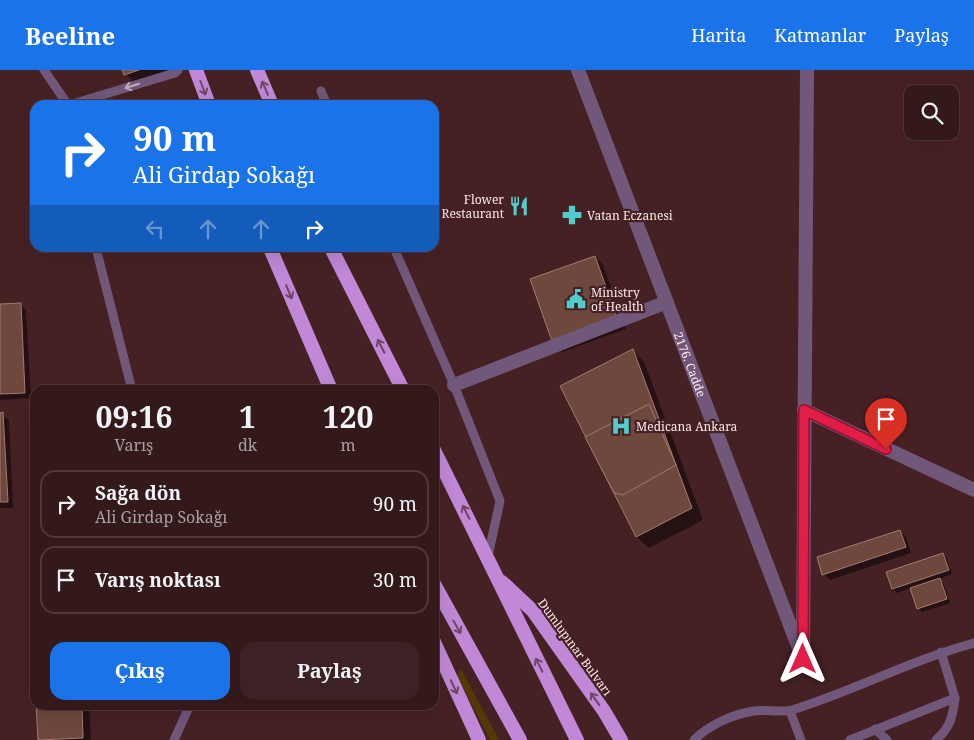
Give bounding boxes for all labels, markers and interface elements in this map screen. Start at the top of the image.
text: Beeline [25,19,115,52]
text: Harita [691,23,746,47]
text: Katmanlar [774,23,866,47]
text: Paylaş [894,23,949,47]
one-way arrow [199,80,208,95]
one-way arrow [259,80,268,95]
one-way arrow [125,81,141,91]
map controls [904,85,959,140]
button: search [904,85,959,140]
text: 90 m [133,114,216,161]
icon: right [50,120,115,185]
text: Ali Girdap Sokağı [133,159,315,189]
place label: Flower Restaurant [442,191,504,222]
restaurant icon: Flower Restaurant [508,195,530,217]
pharmacy icon: Vatan Eczanesi [561,204,583,226]
place label: Vatan Eczanesi [587,207,673,224]
icon: left [141,215,169,243]
icon: ahead [194,215,222,243]
icon: ahead [247,215,275,243]
icon: right [300,215,328,243]
one-way arrow [284,284,294,299]
place label: Ministry of Health [591,284,644,315]
public building icon: Ministry of Health [565,288,587,310]
street label: 2176. Cadde [670,329,711,399]
one-way arrow [376,339,386,354]
text: 09:16 [96,396,172,437]
text: 1 [239,396,256,437]
text: 120 [323,396,373,437]
pin [865,398,907,449]
icon: arrive [872,405,900,433]
hospital icon: Medicana Ankara [610,415,632,437]
place label: Medicana Ankara [636,418,738,435]
text: Varış [115,434,153,456]
text: dk [238,434,257,456]
text: m [340,434,356,456]
text: Sağa dön [95,480,181,506]
icon: right [52,490,80,518]
text: 90 m [373,491,417,517]
one-way arrow [460,505,470,520]
text: Ali Girdap Sokağı [95,506,227,528]
icon: arrive [52,566,80,594]
text: Varış noktası [95,567,221,593]
text: 30 m [373,567,417,593]
street label: Dumlupınar Bulvarı [534,595,616,699]
one-way arrow [452,619,462,634]
position arrow [776,632,828,684]
button: Çıkış [50,642,230,700]
button: Paylaş [240,642,419,700]
one-way arrow [534,658,544,673]
one-way arrow [450,679,460,694]
one-way arrow [590,692,600,706]

